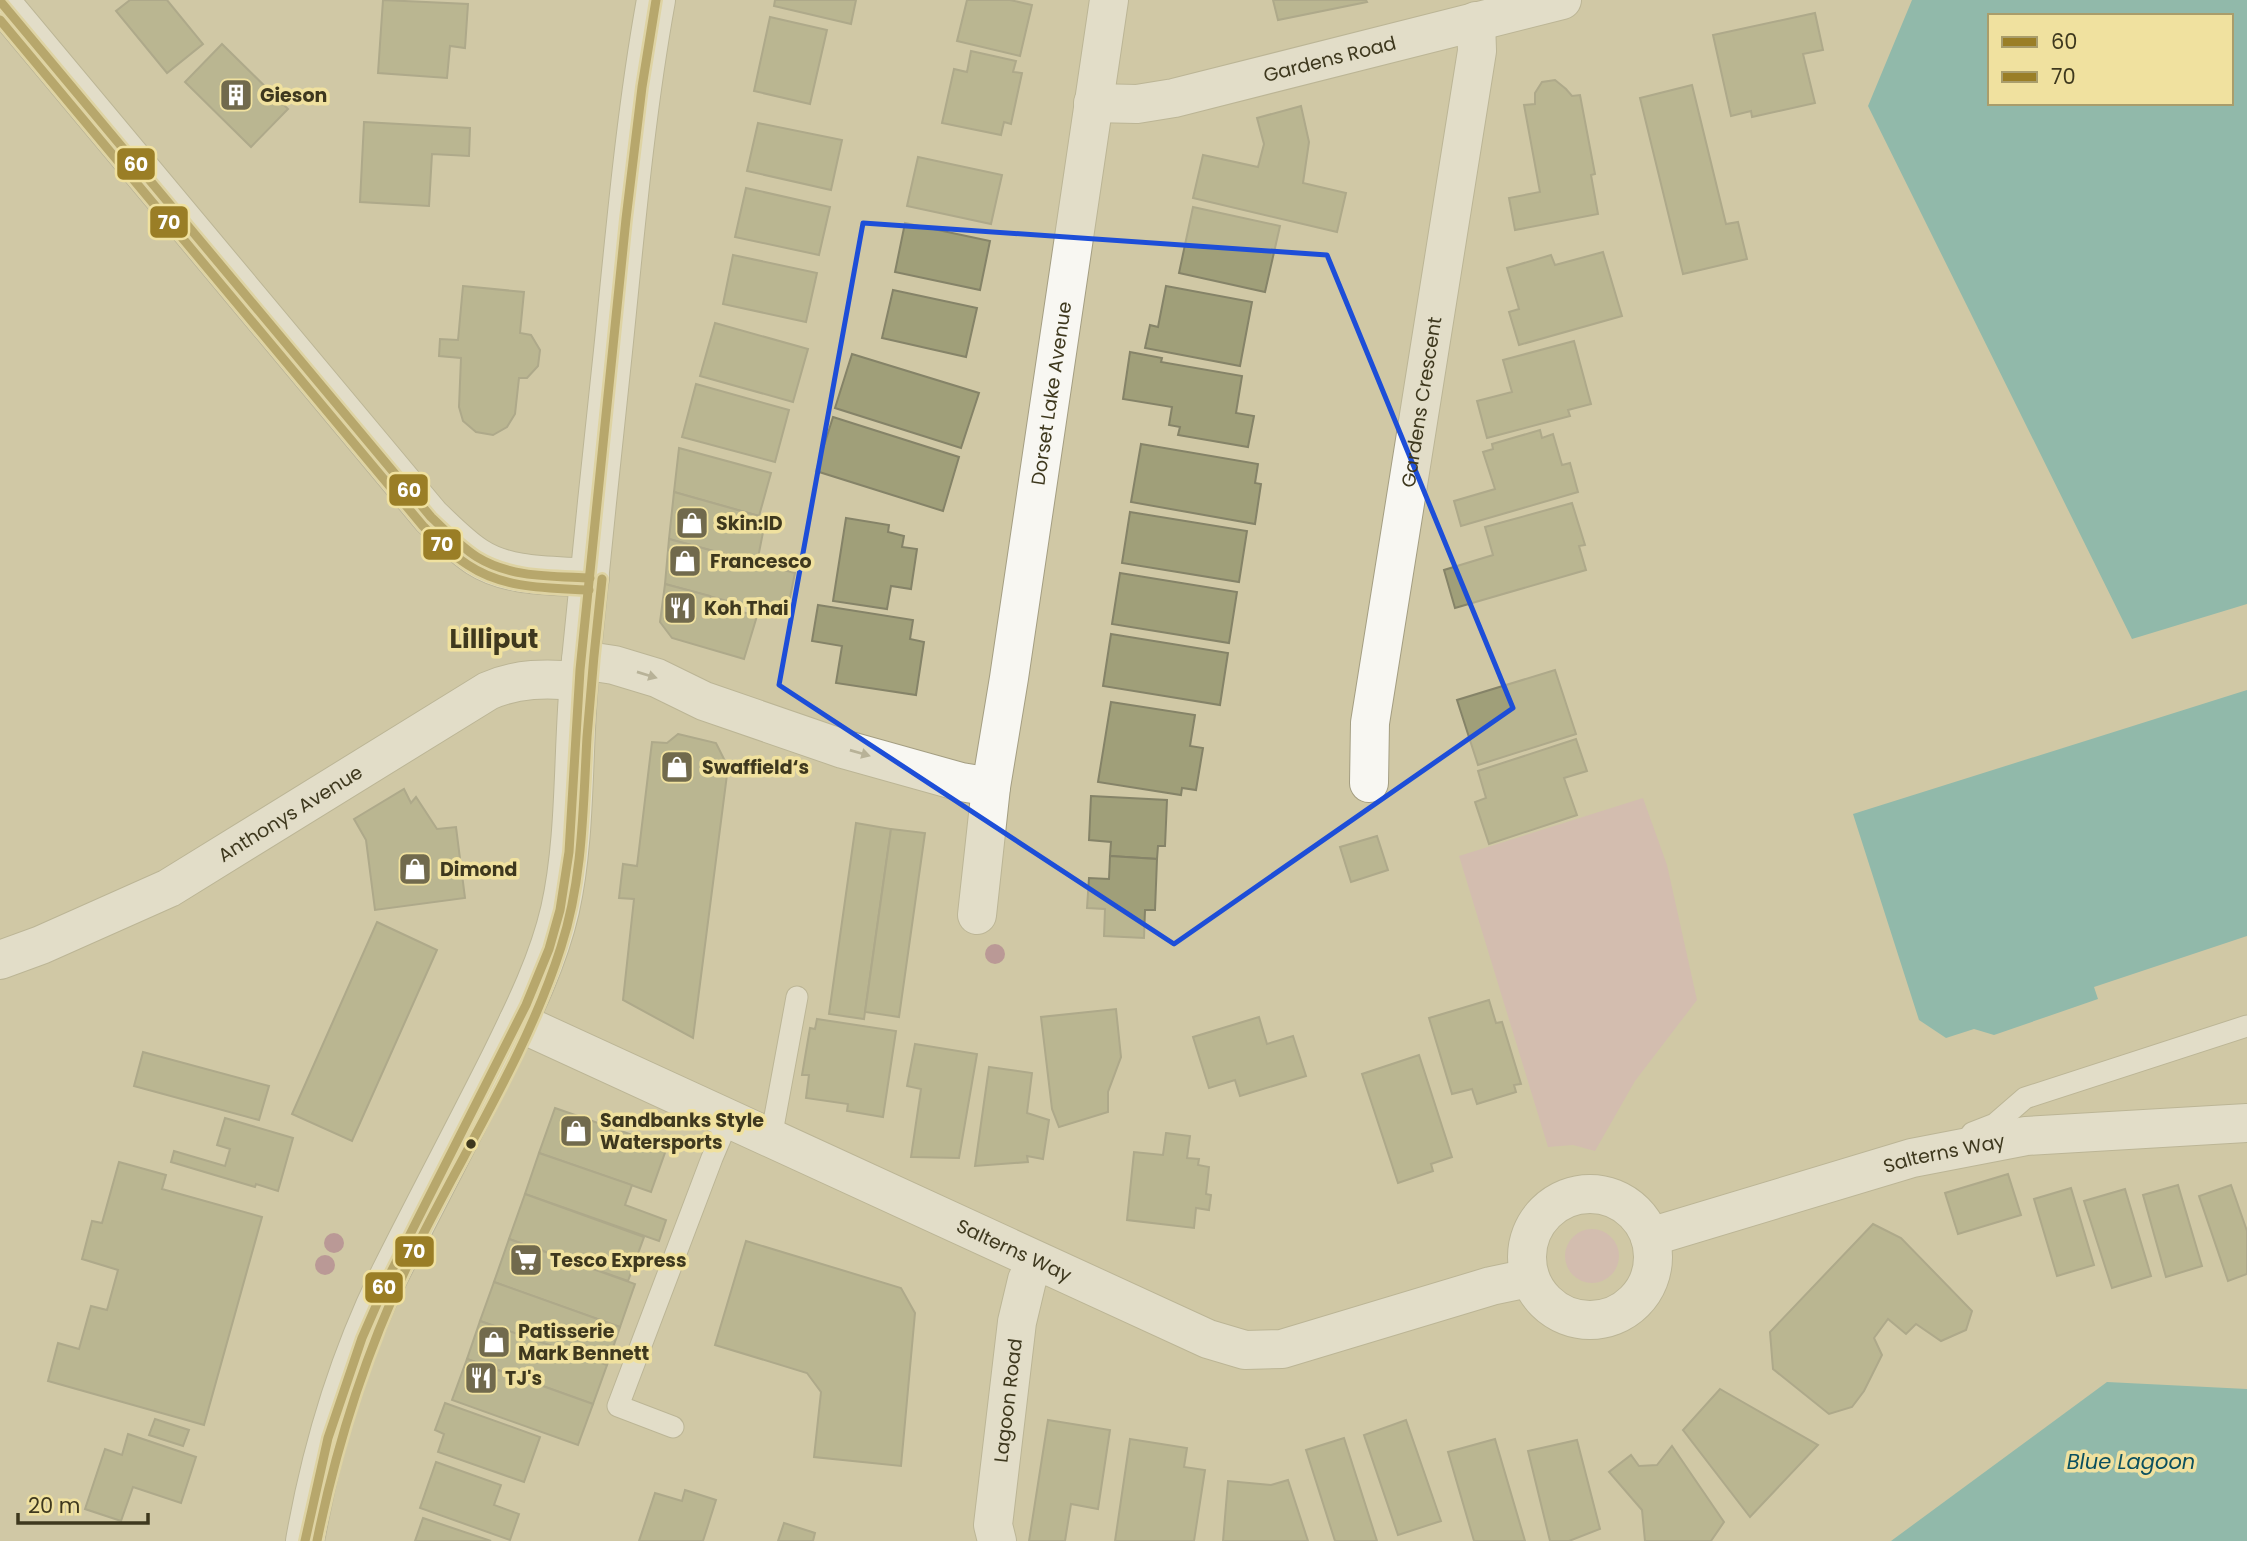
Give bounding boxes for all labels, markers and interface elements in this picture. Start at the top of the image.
legend [1988,14,2233,105]
text: 60 [2051,27,2078,56]
street label: Gardens Road [1260,29,1399,89]
text: 70 [2051,62,2076,91]
building icon: Gieson [217,76,255,114]
place label: Gieson [260,82,327,109]
line badge: 60 [116,147,156,181]
text: 60 [124,151,148,178]
line badge: 70 [149,205,189,239]
text: 70 [158,209,180,236]
street label: Dorset Lake Avenue [1025,300,1078,487]
street label: Gardens Crescent [1395,315,1449,489]
line badge: 60 [388,473,429,507]
text: 60 [397,477,421,504]
shop icon: Skin:ID [673,504,711,542]
place label: Skin:ID [716,510,783,537]
line badge: 70 [422,528,462,561]
text: 70 [431,531,453,558]
shop icon: Francesco [666,542,704,580]
place label: Francesco [710,548,812,575]
restaurant icon: Koh Thai [661,589,699,627]
place label: Koh Thai [704,595,789,622]
district label: Lilliput [450,621,538,657]
one-way arrow [637,670,658,680]
shop icon: Swaffield‘s [658,748,696,786]
one-way arrow [850,749,871,759]
place label: Swaffield‘s [702,754,809,781]
street label: Anthonys Avenue [213,759,368,869]
shop icon: Dimond [396,850,434,888]
place label: Dimond [440,856,517,883]
place label: Sandbanks Style Watersports [600,1107,764,1156]
shop icon: Sandbanks Style Watersports [557,1112,595,1150]
street label: Salterns Way [1880,1127,2007,1180]
unlabelled marker [464,1137,478,1151]
street label: Salterns Way [952,1212,1076,1289]
line badge: 70 [394,1235,435,1268]
text: 70 [403,1238,425,1265]
supermarket icon: Tesco Express [507,1241,545,1279]
place label: Tesco Express [550,1247,687,1274]
line badge: 60 [364,1271,404,1304]
text: 60 [372,1274,396,1301]
place label: Patisserie Mark Bennett [518,1318,650,1367]
shop icon: Patisserie Mark Bennett [475,1323,513,1361]
street label: Lagoon Road [987,1337,1029,1464]
restaurant icon: TJ's [462,1359,500,1397]
place label: TJ's [505,1365,542,1392]
water label: Blue Lagoon [2067,1447,2195,1476]
scale bar [18,1482,147,1526]
text: 20 m [28,1491,81,1520]

